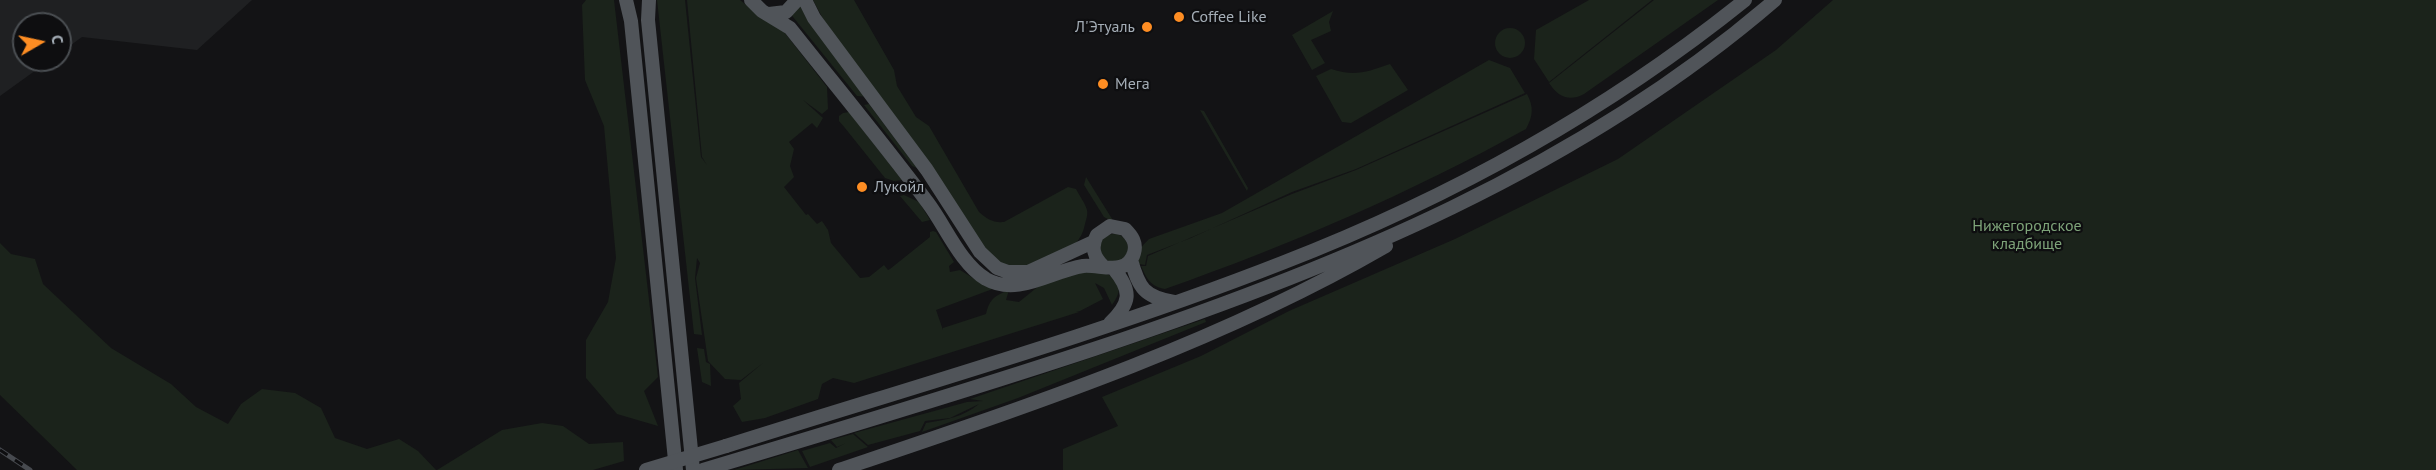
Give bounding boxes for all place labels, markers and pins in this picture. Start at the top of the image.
place label: Coffee Like [1191,7,1267,27]
marker: Coffee Like [1172,10,1186,24]
place label: Л'Этуаль [1075,17,1135,37]
marker: Л'Этуаль [1140,20,1154,34]
place label: Мега [1115,74,1150,94]
marker: Мега [1096,77,1110,91]
place label: Лукойл [874,177,924,197]
marker: Лукойл [855,180,869,194]

